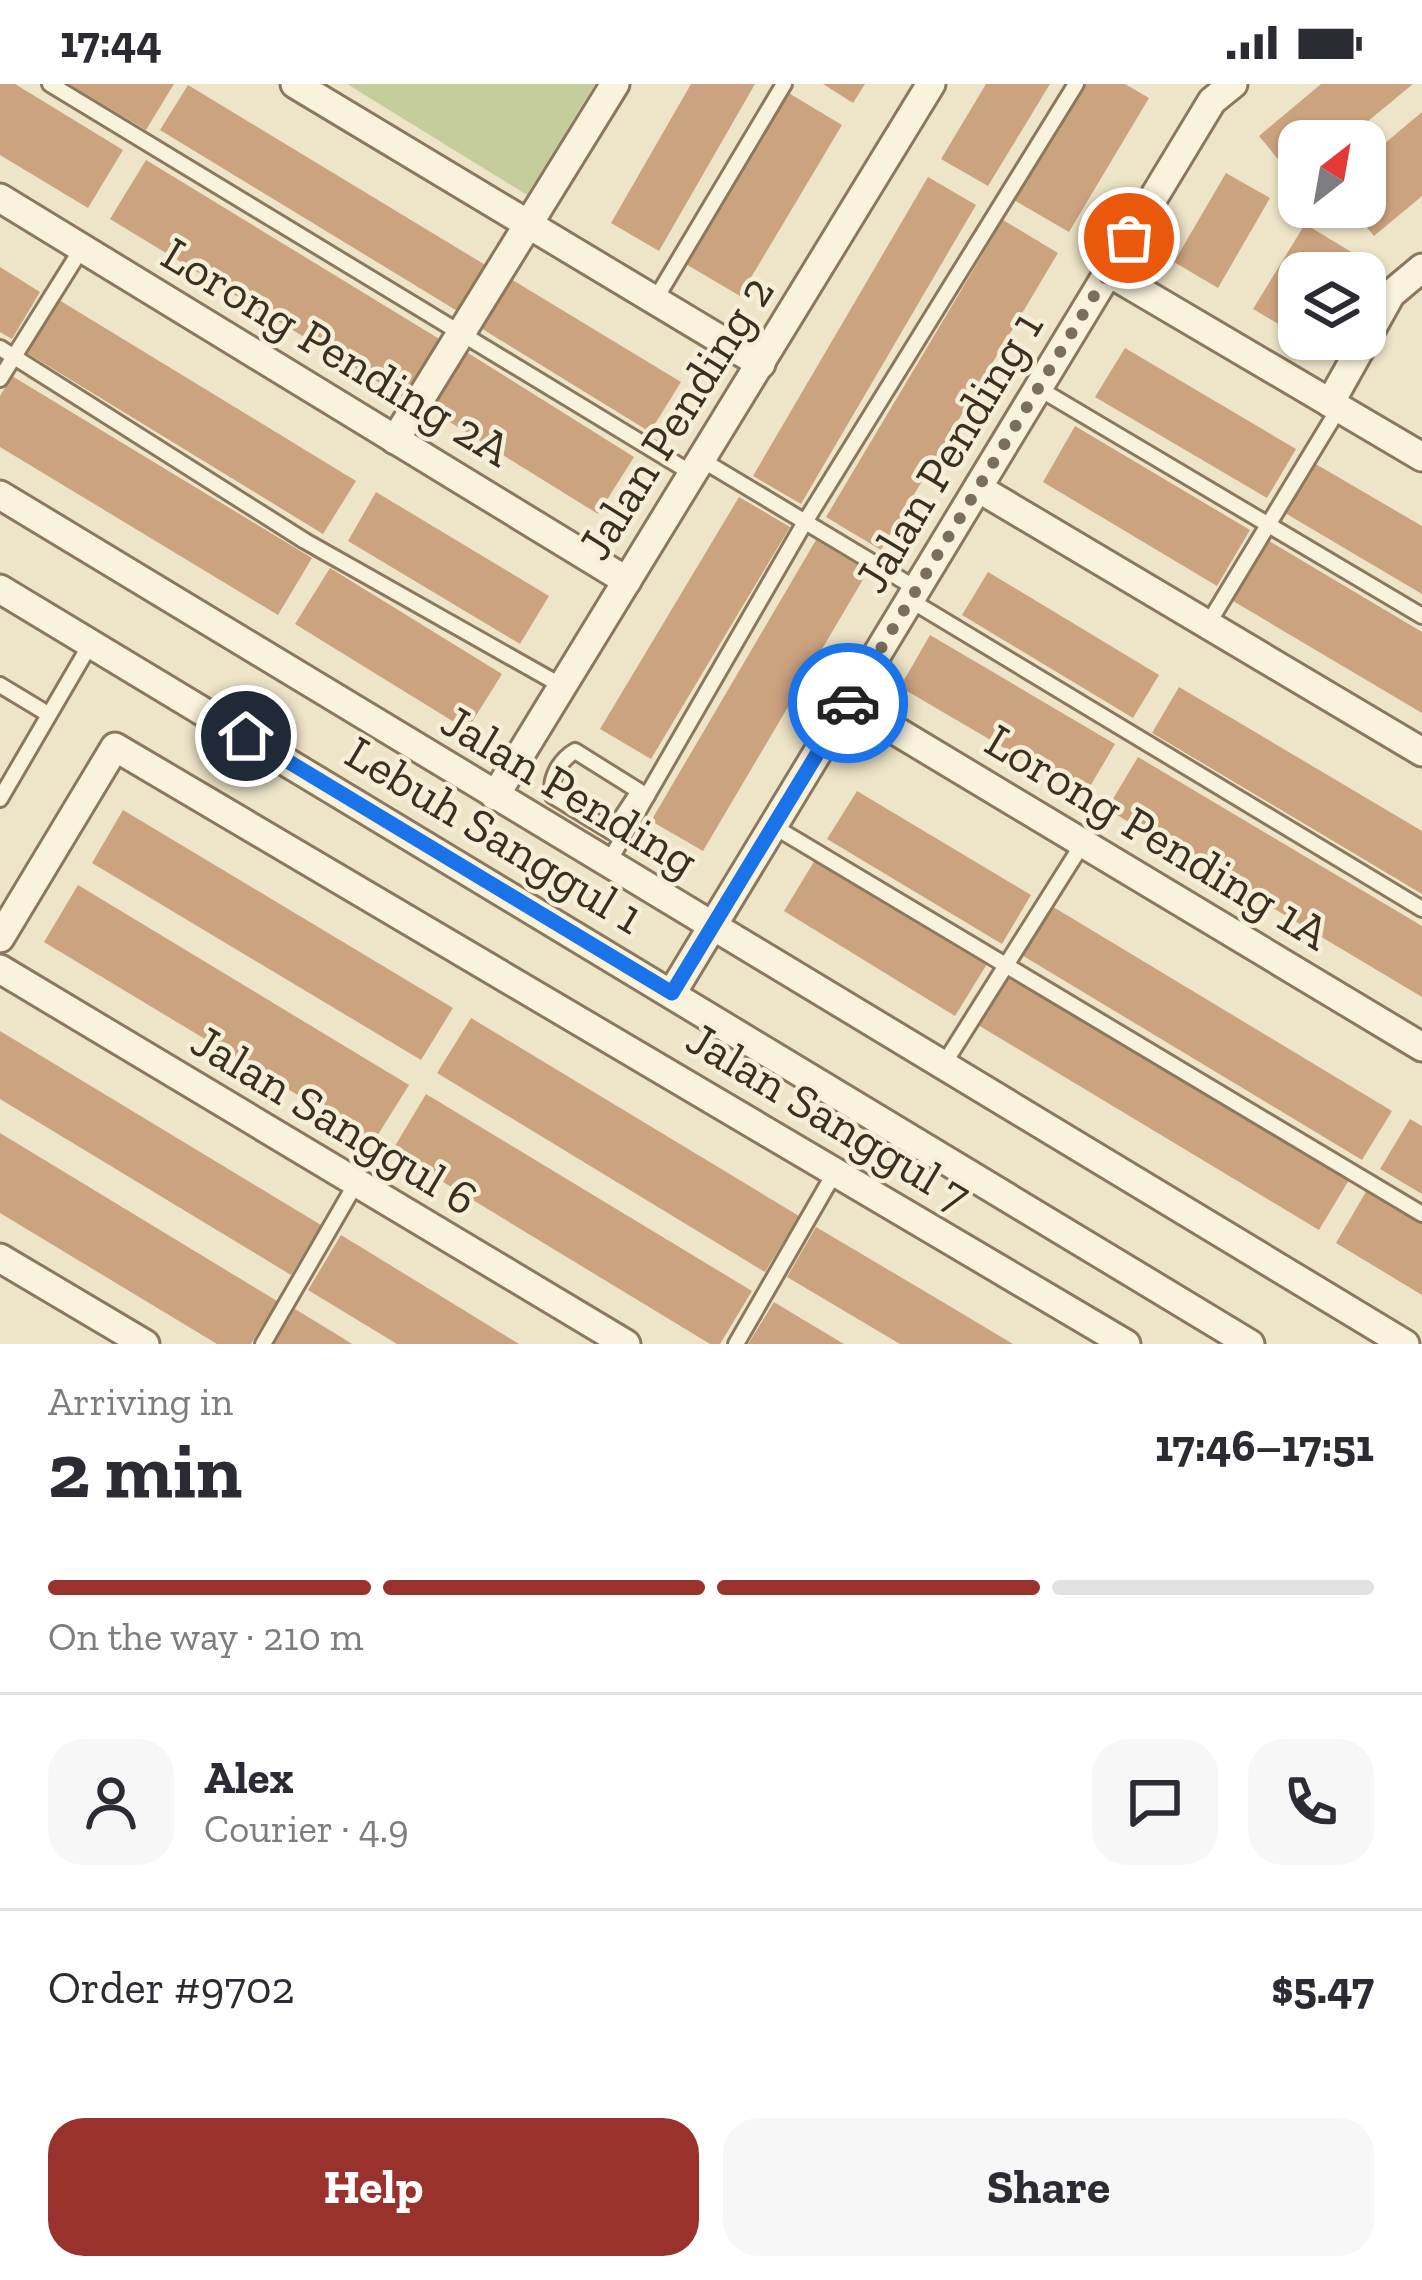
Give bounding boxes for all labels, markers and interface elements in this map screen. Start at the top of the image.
text: 17:44 [60,15,162,69]
north arrow [1278,120,1386,228]
map controls [1278,120,1386,360]
pin [1078,187,1180,289]
icon: bag [1096,205,1162,271]
street label: Lorong Pending 2A [152,225,522,479]
button: layers [1278,252,1386,360]
street label: Jalan Pending 2 [565,265,785,570]
street label: Jalan Pending 1 [842,300,1055,602]
courier [788,643,908,763]
icon: car [815,670,881,736]
pin [195,685,297,787]
street label: Jalan Pending [432,692,708,889]
icon: home [213,703,279,769]
street label: Lorong Pending 1A [976,711,1341,962]
street label: Lebuh Sanggul 1 [336,723,654,946]
street label: Jalan Sanggul 7 [677,1010,981,1223]
street label: Jalan Sanggul 6 [182,1012,488,1227]
text: Arriving in [48,1378,233,1425]
text: 17:46–17:51 [1155,1419,1374,1473]
text: 2 min [48,1423,242,1517]
text: On the way · 210 m [48,1613,363,1660]
button: person [48,1739,174,1865]
button: chat [1092,1739,1218,1865]
button: phone [1248,1739,1374,1865]
text: Alex [204,1751,294,1805]
text: Courier · 4.9 [204,1805,409,1852]
text: Order #9702 [48,1961,295,2015]
text: $5.47 [1271,1961,1374,2015]
button: Help [48,2118,699,2256]
button: Share [723,2118,1374,2256]

